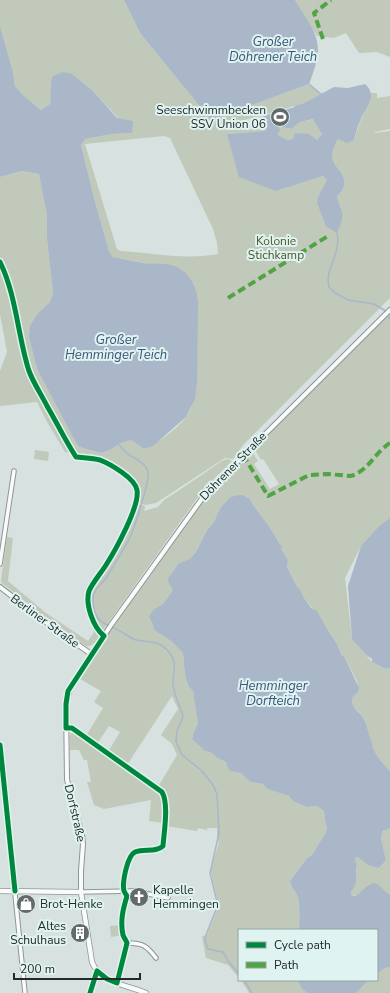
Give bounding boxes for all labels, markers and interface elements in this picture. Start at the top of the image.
water label: Großer Döhrener Teich [229,33,317,66]
place label: Seeschwimmbecken SSV Union 06 [156,102,266,132]
sports icon: Seeschwimmbecken SSV Union 06 [269,106,291,128]
park label: Kolonie Stichkamp [248,233,304,263]
water label: Großer Hemminger Teich [65,331,167,364]
street label: Döhrener Straße [196,428,270,504]
street label: Berliner Straße [7,591,83,651]
water label: Hemminger Dorfteich [239,677,308,710]
street label: Dorfstraße [61,783,89,843]
place label: Kapelle Hemmingen [153,882,219,912]
church icon: Kapelle Hemmingen [128,886,150,908]
shop icon: Brot-Henke [15,893,37,915]
place label: Brot-Henke [40,896,103,912]
place label: Altes Schulhaus [10,918,66,948]
building icon: Altes Schulhaus [69,922,91,944]
legend [238,929,378,981]
text: Cycle path [274,937,331,953]
scale bar [14,955,140,981]
text: Path [274,957,299,973]
text: 200 m [20,961,55,977]

